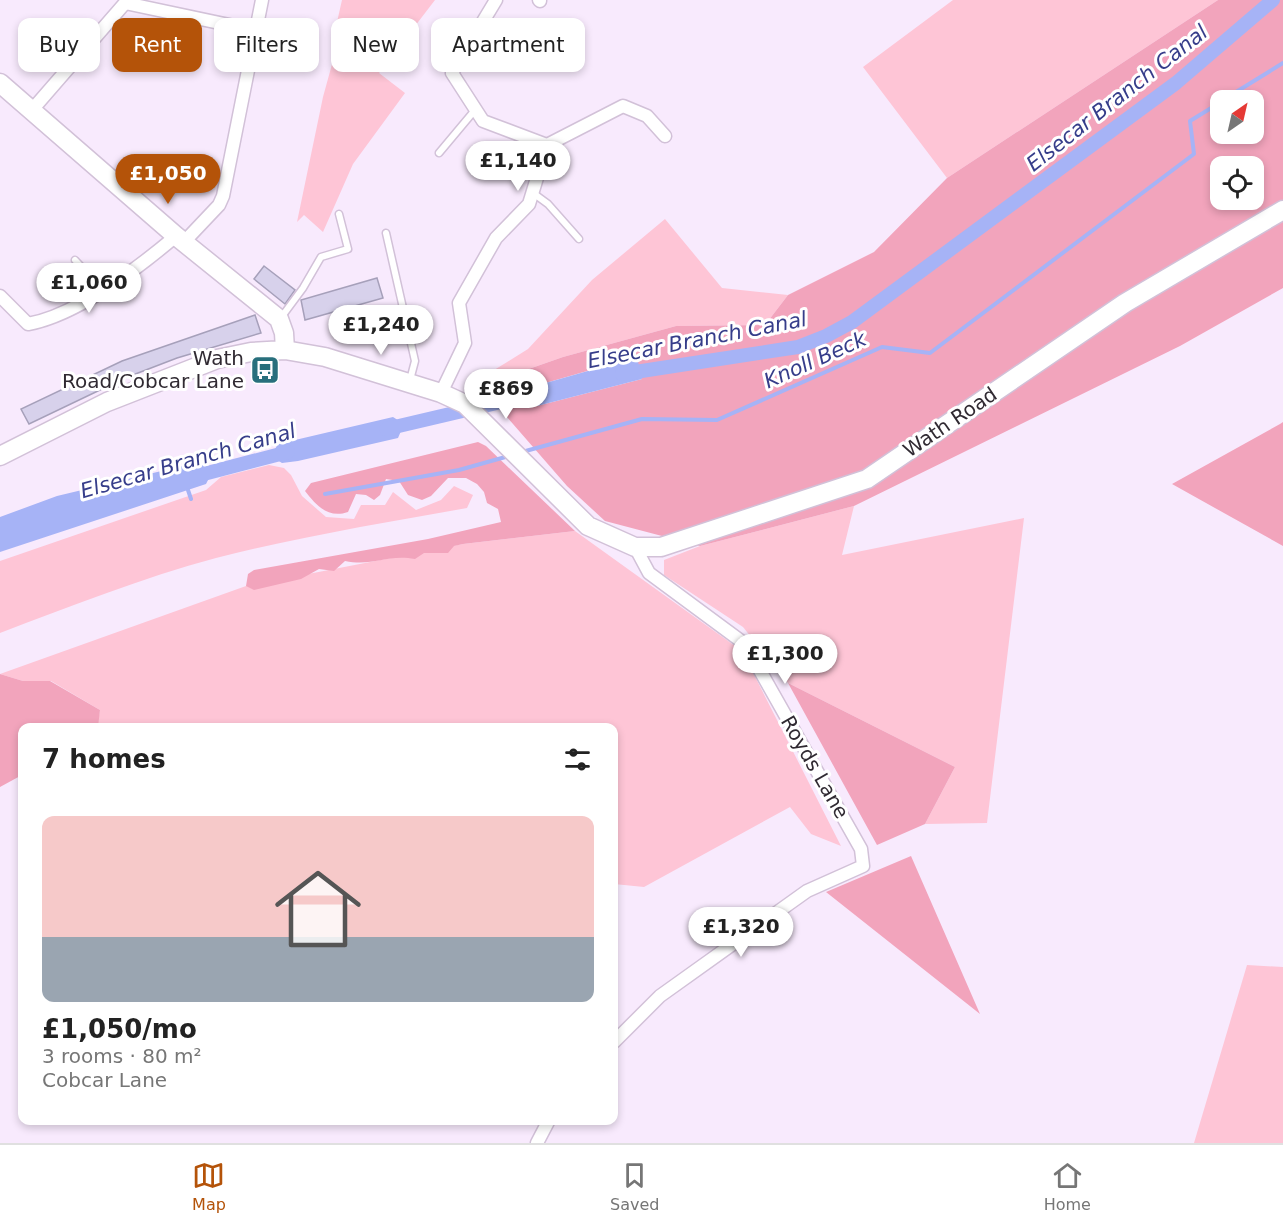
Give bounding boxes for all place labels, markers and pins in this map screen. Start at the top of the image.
pin: £1,140 [469,141,567,192]
pin: £1,050 [119,154,217,205]
pin: £1,060 [40,263,138,314]
pin: £1,240 [332,305,430,356]
place label: Wath Road/Cobcar Lane [62,346,244,393]
bus stop icon: Wath Road/Cobcar Lane [249,354,281,386]
pin: £869 [470,369,542,420]
pin: £1,300 [736,634,834,685]
pin: £1,320 [692,907,790,958]

